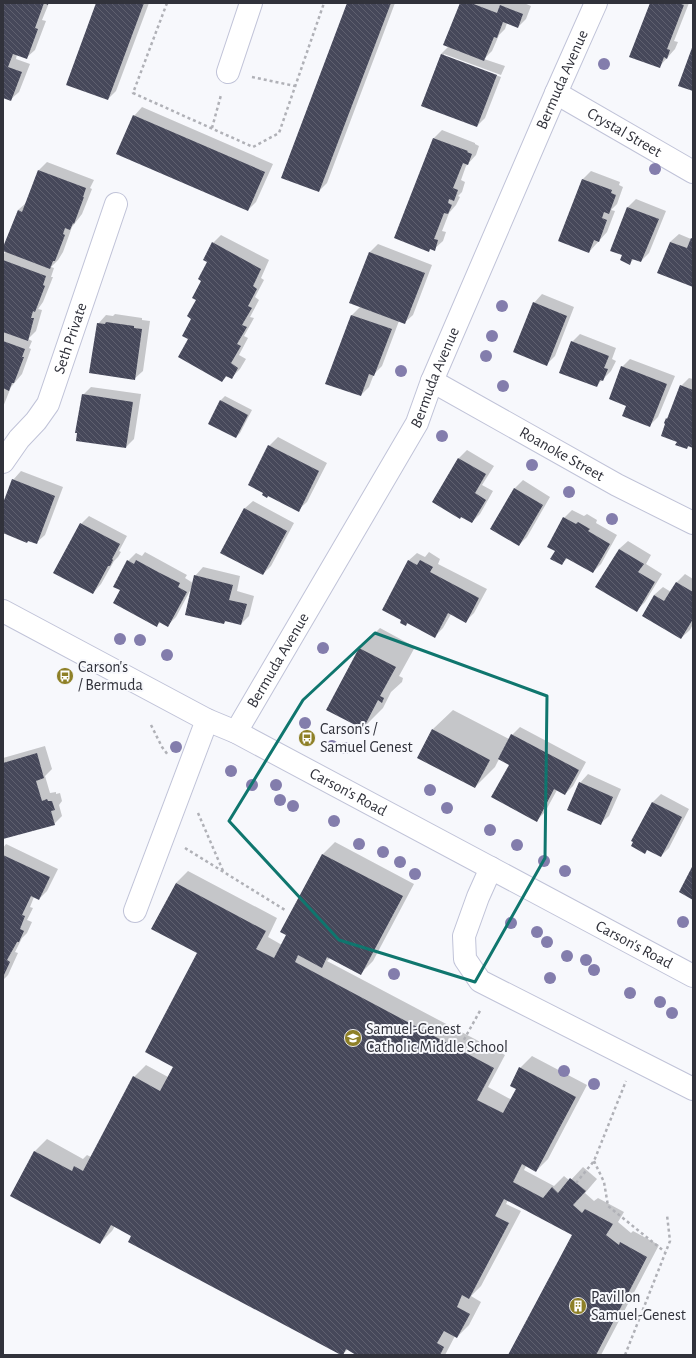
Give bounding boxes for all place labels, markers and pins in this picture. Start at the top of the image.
place label: Carson's / Bermuda [78,659,143,693]
bus stop icon: Carson's / Bermuda [55,666,75,686]
place label: Carson's / Samuel Genest [320,721,413,755]
bus stop icon: Carson's / Samuel Genest [297,728,317,748]
place label: Samuel-Genest Catholic Middle School [366,1021,508,1055]
school or university icon: Samuel-Genest Catholic Middle School [343,1028,363,1048]
place label: Pavillon Samuel-Genest [591,1289,686,1323]
building icon: Pavillon Samuel-Genest [568,1296,588,1316]

